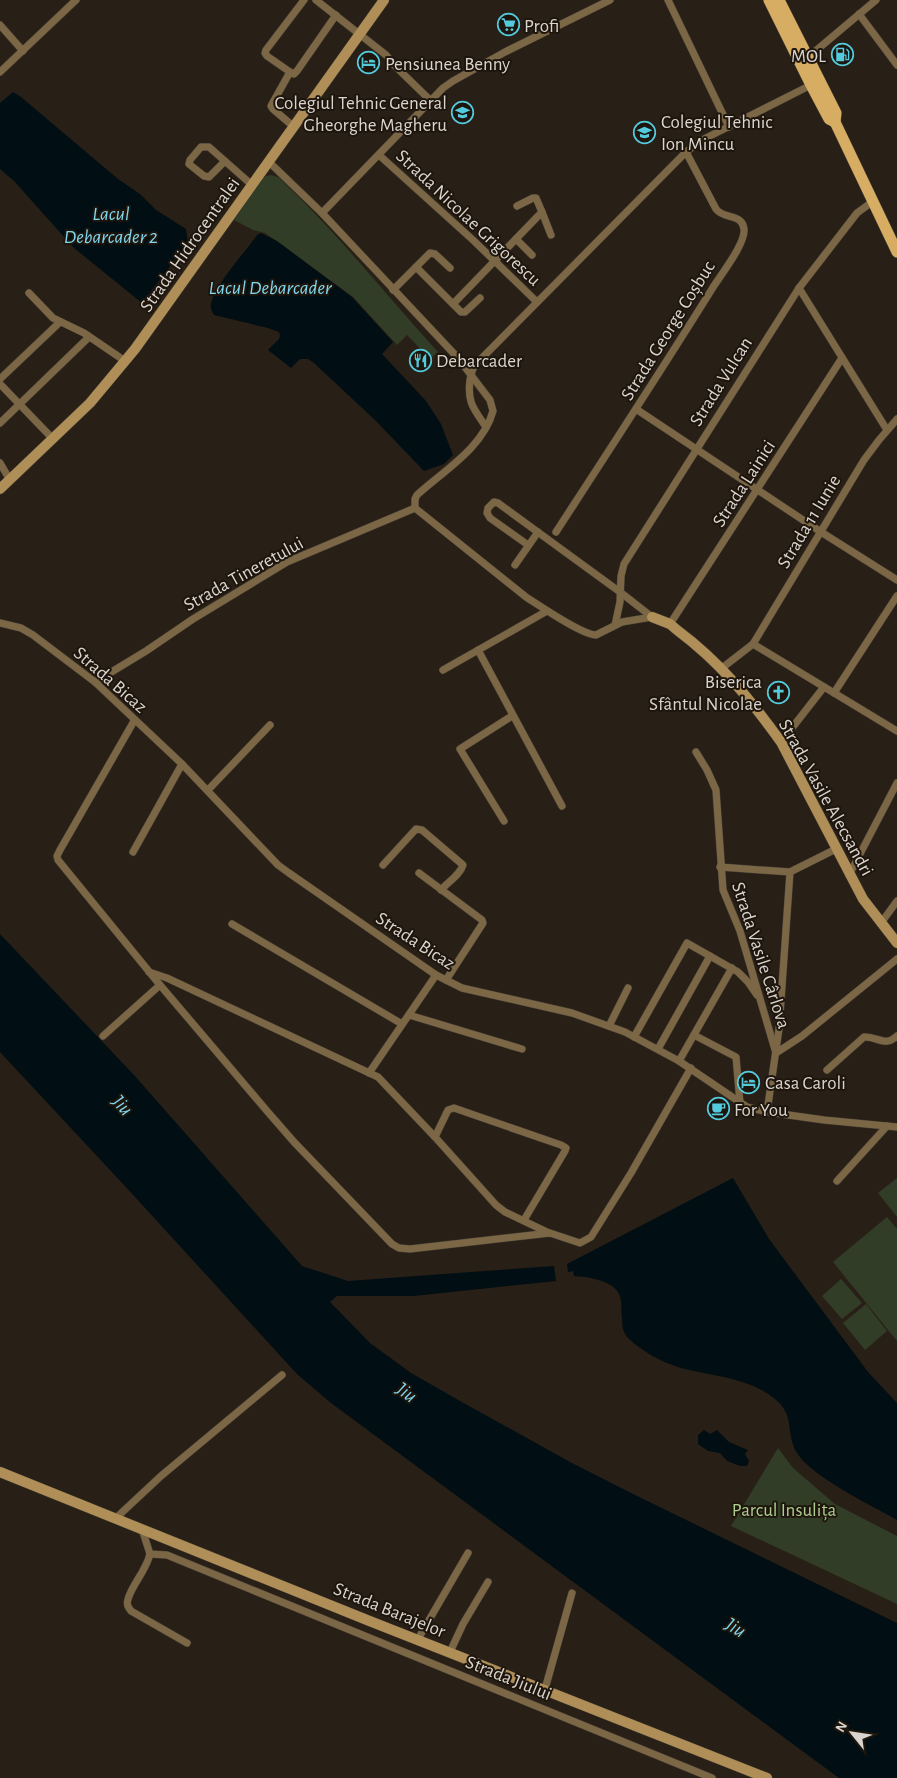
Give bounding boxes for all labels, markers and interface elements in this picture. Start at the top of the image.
supermarket icon: Profi [496,13,520,37]
place label: Profi [524,17,559,36]
fuel station icon: MOL [830,43,854,67]
place label: MOL [791,47,826,66]
hotel icon: Pensiunea Benny [357,51,381,75]
place label: Pensiunea Benny [385,55,510,74]
place label: Colegiul Tehnic General Gheorghe Magheru [274,94,447,135]
school or university icon: Colegiul Tehnic General Gheorghe Magheru [451,101,475,125]
place label: Colegiul Tehnic Ion Mincu [661,113,773,154]
school or university icon: Colegiul Tehnic Ion Mincu [633,120,657,144]
street label: Strada Nicolae Grigorescu [392,146,544,290]
street label: Strada Hidrocentralei [137,174,244,315]
water label: Lacul Debarcader 2 [64,204,158,247]
street label: Strada George Coșbuc [618,258,720,404]
water label: Lacul Debarcader [209,278,332,298]
street label: Strada Vulcan [686,334,756,430]
restaurant icon: Debarcader [408,348,432,372]
place label: Debarcader [436,352,522,371]
street label: Strada Lainici [709,437,779,531]
street label: Strada 11 Iunie [774,472,845,572]
street label: Strada Tineretului [181,534,307,615]
street label: Strada Bicaz [70,643,150,717]
place label: Biserica Sfântul Nicolae [649,673,762,714]
church icon: Biserica Sfântul Nicolae [766,680,790,704]
street label: Strada Vasile Alecsandri [775,716,877,879]
street label: Strada Vasile Cârlova [728,880,793,1031]
street label: Strada Bicaz [372,909,458,974]
hotel icon: Casa Caroli [737,1070,761,1094]
place label: Casa Caroli [765,1074,846,1093]
water label: Jiu [108,1091,136,1120]
cafe icon: For You [706,1097,730,1121]
place label: For You [734,1101,788,1120]
water label: Jiu [392,1378,420,1407]
park label: Parcul Insulița [732,1501,836,1521]
street label: Strada Barajelor [331,1579,448,1641]
water label: Jiu [721,1614,749,1642]
street label: Strada Jiului [463,1653,554,1704]
north arrow [827,1708,877,1758]
text: N [833,1719,850,1735]

